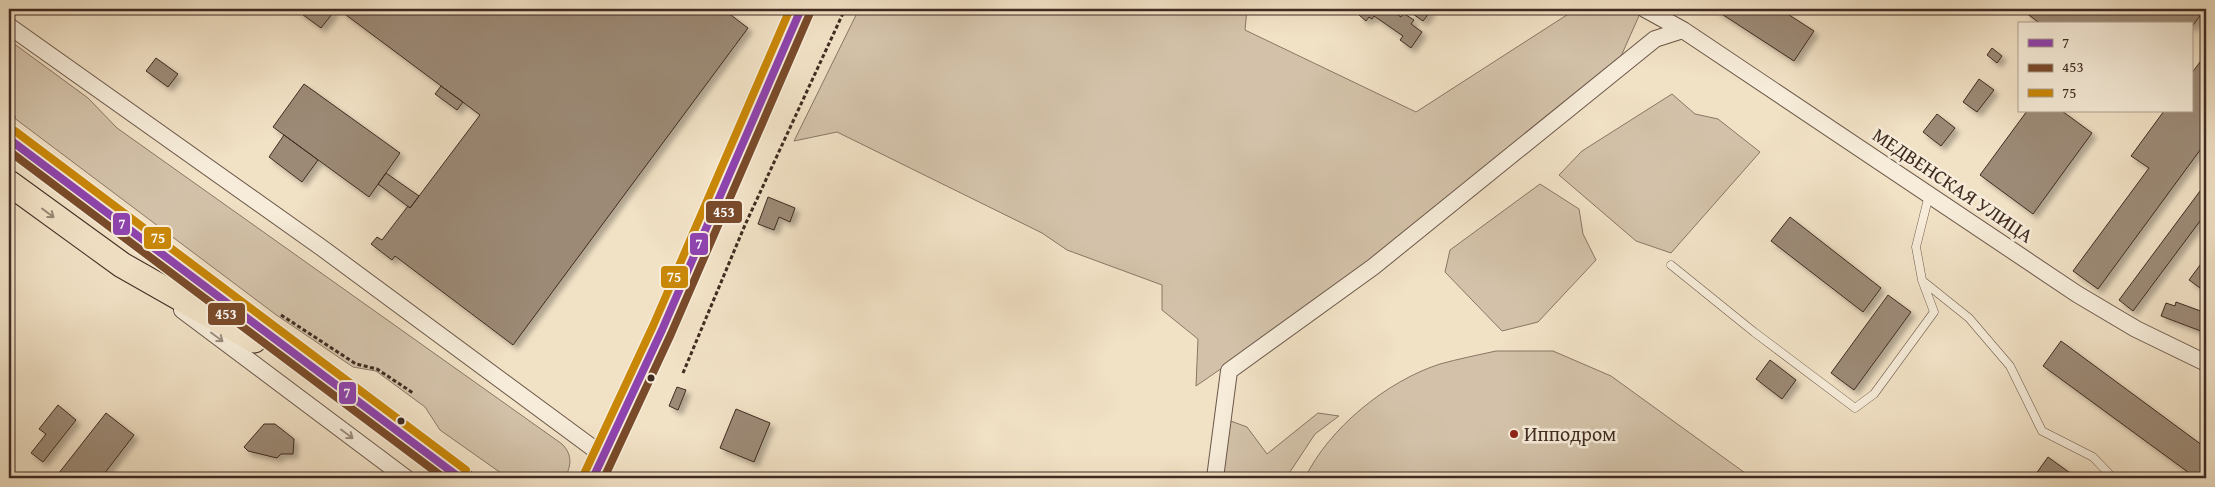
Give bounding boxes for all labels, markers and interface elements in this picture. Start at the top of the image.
legend [2018,22,2192,112]
text: 7 [2062,32,2069,53]
text: 453 [2062,56,2084,77]
text: 75 [2062,82,2076,103]
street label: МЕДВЕНСКАЯ УЛИЦА [1867,120,2039,249]
line badge: 453 [705,200,743,224]
text: 453 [713,202,735,222]
one-way arrow [41,207,54,218]
line badge: 7 [112,212,131,236]
text: 7 [118,214,126,234]
line badge: 75 [143,226,172,250]
text: 75 [151,228,165,248]
line badge: 7 [689,232,709,256]
text: 7 [695,234,703,254]
line badge: 75 [660,265,689,289]
text: 75 [667,267,681,287]
line badge: 453 [207,302,246,326]
text: 453 [215,304,237,324]
one-way arrow [210,331,223,342]
unlabelled marker [646,373,656,383]
line badge: 7 [338,381,357,405]
text: 7 [343,383,351,403]
unlabelled marker [396,416,406,426]
place label: Ипподром [1524,419,1616,448]
marker: Ипподром [1508,428,1520,440]
one-way arrow [340,429,354,439]

